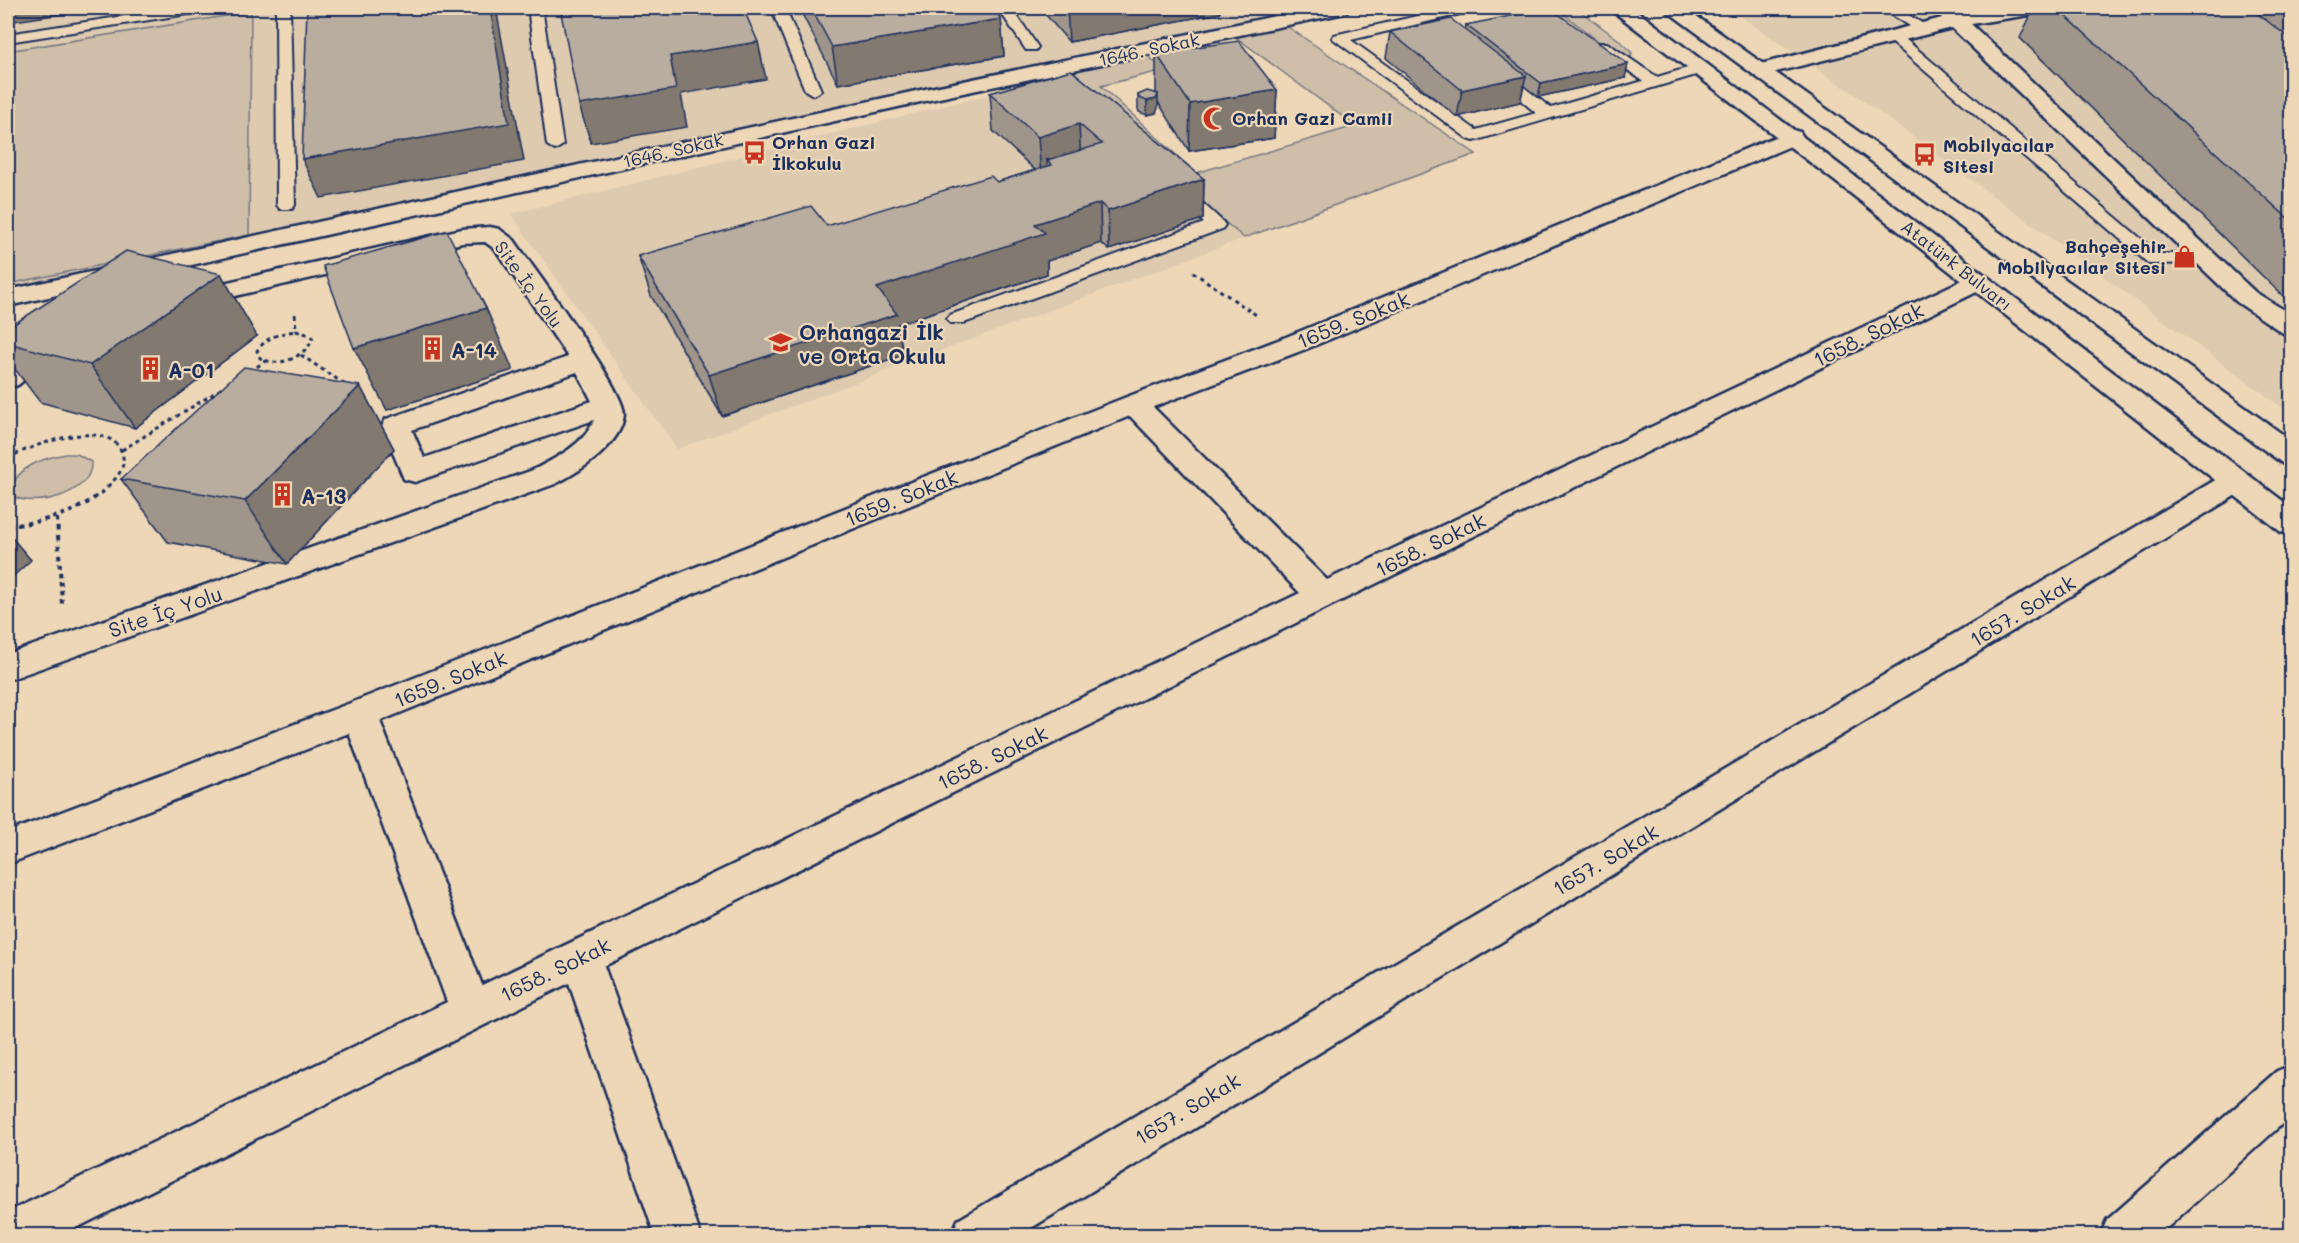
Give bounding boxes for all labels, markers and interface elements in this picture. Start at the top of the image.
street label: 1646. Sokak [1096,27,1202,71]
mosque icon: Orhan Gazi Camii [1201,105,1227,131]
place label: Orhan Gazi Camii [1232,106,1393,130]
street label: 1646. Sokak [620,127,726,173]
place label: Orhan Gazi İlkokulu [772,130,875,175]
place label: Mobilyacılar Sitesi [1943,133,2054,178]
bus stop icon: Orhan Gazi İlkokulu [741,139,767,165]
bus stop icon: Mobilyacılar Sitesi [1912,142,1938,168]
street label: Atatürk Bulvarı [1897,214,2017,316]
place label: Bahçeşehir Mobilyacılar Sitesi [1997,234,2166,279]
street label: Site İç Yolu [489,236,569,332]
shop icon: Bahçeşehir Mobilyacılar Sitesi [2171,243,2197,269]
street label: 1659. Sokak [1293,284,1413,354]
street label: 1658. Sokak [1808,296,1928,372]
place label: Orhangazi İlk ve Orta Okulu [799,318,946,369]
school or university icon: Orhangazi İlk ve Orta Okulu [768,330,794,356]
building icon: A-14 [420,336,446,362]
place label: A-14 [451,336,497,363]
building icon: A-01 [137,356,163,382]
place label: A-01 [168,356,214,383]
street label: 1659. Sokak [841,462,961,532]
building icon: A-13 [270,482,296,508]
place label: A-13 [301,482,346,509]
street label: 1658. Sokak [1370,506,1490,582]
street label: 1657. Sokak [1964,568,2080,652]
street label: Site İç Yolu [105,579,225,643]
street label: 1659. Sokak [390,643,510,713]
street label: 1658. Sokak [932,719,1052,795]
street label: 1657. Sokak [1547,817,1663,901]
street label: 1658. Sokak [495,931,615,1007]
street label: 1657. Sokak [1129,1066,1245,1150]

